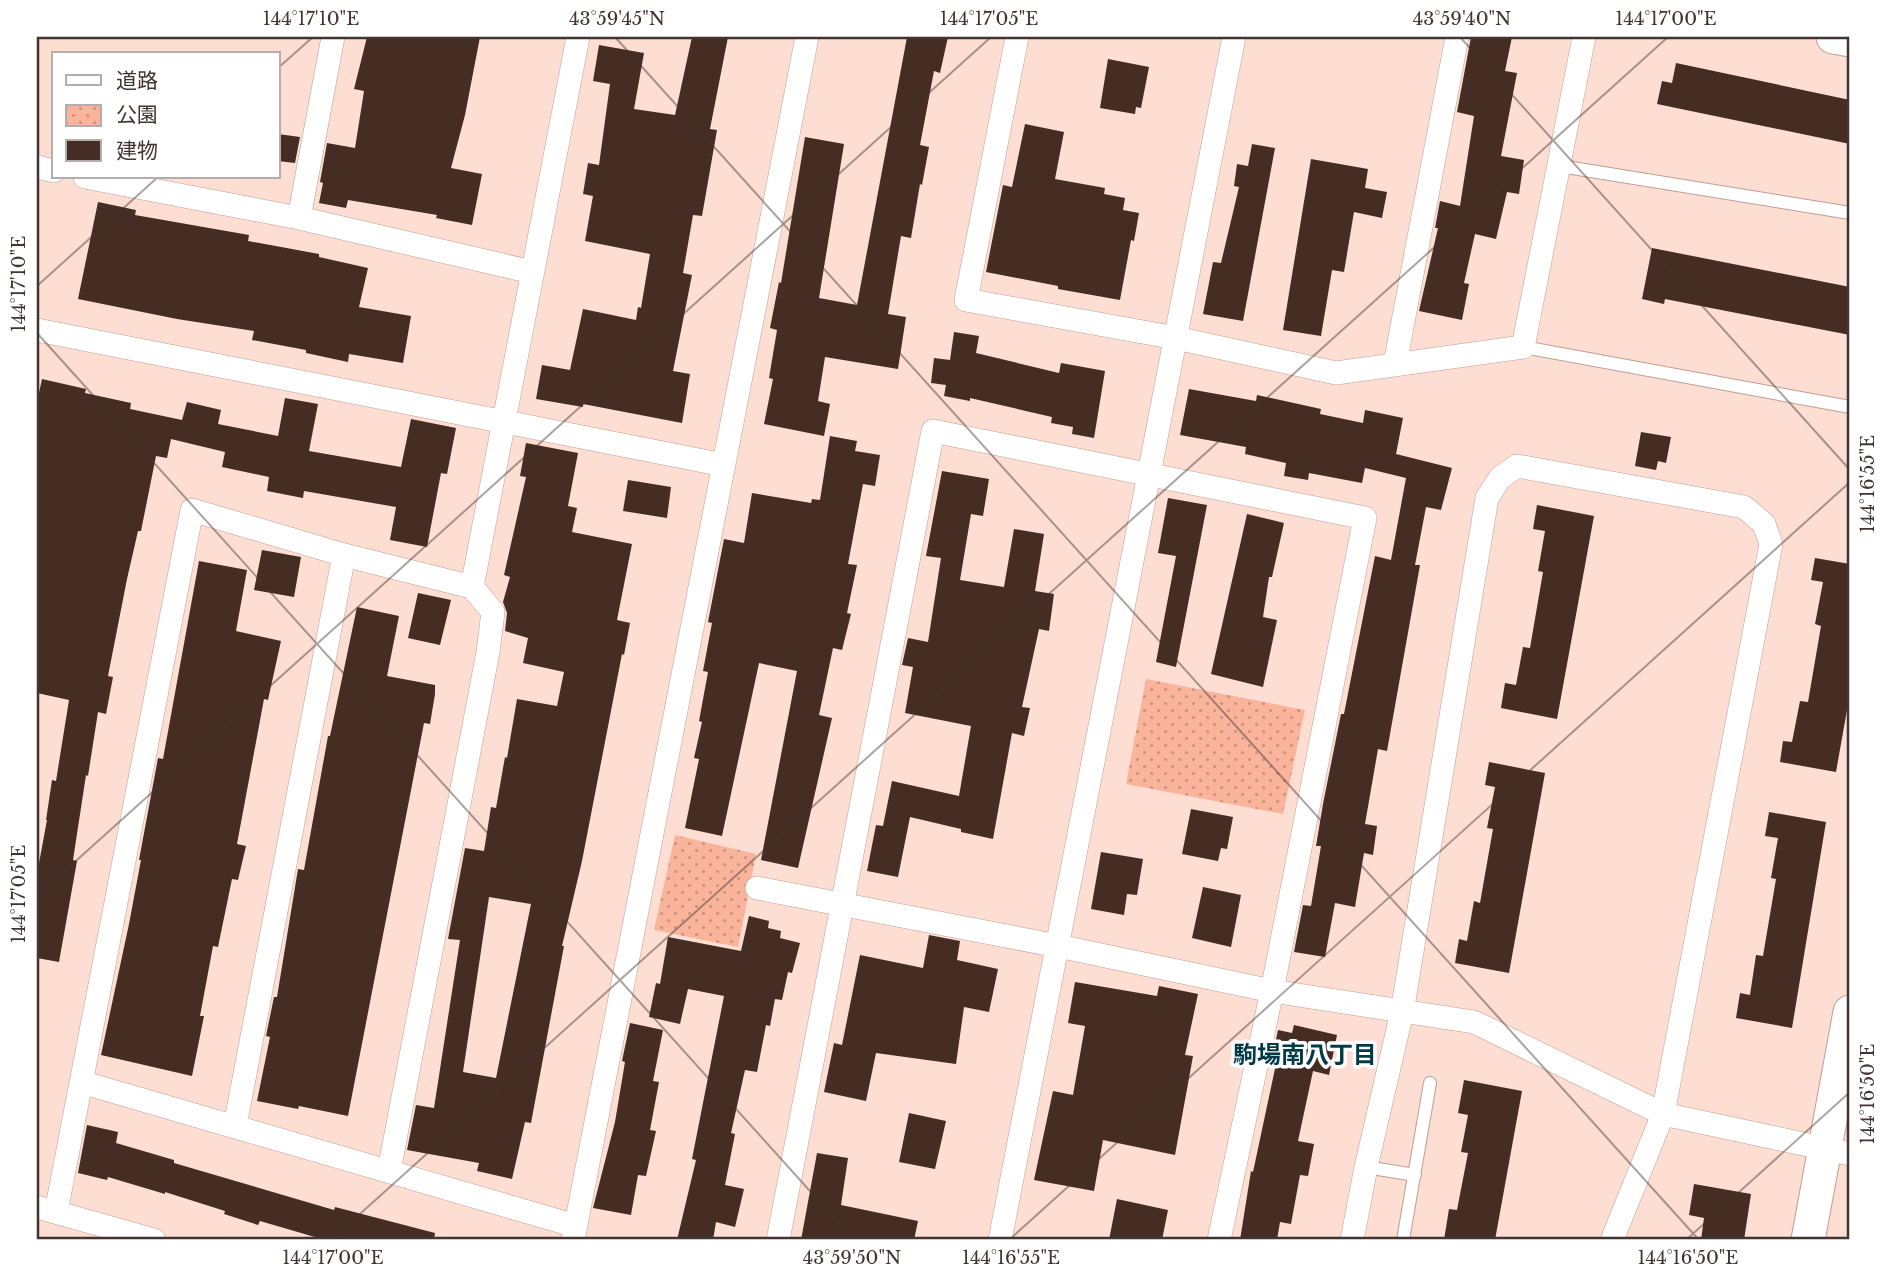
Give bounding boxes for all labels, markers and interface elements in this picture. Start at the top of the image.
text: 144°17'10"E [263,8,359,30]
text: 43°59'45"N [569,8,665,30]
text: 144°17'05"E [940,8,1038,30]
text: 43°59'40"N [1413,8,1511,30]
text: 144°17'00"E [1615,8,1717,30]
legend [52,52,280,178]
text: 道路 [116,68,158,94]
text: 公園 [116,102,158,128]
text: 建物 [116,138,158,164]
text: 144°17'10"E [8,236,30,332]
text: 144°16'55"E [1857,435,1879,533]
text: 144°17'05"E [8,845,30,943]
district label: 駒場南八丁目 [1233,1040,1377,1069]
text: 144°16'50"E [1857,1044,1879,1144]
text: 144°17'00"E [282,1247,384,1269]
text: 43°59'50"N [803,1247,901,1269]
text: 144°16'55"E [962,1247,1060,1269]
text: 144°16'50"E [1638,1247,1738,1269]

